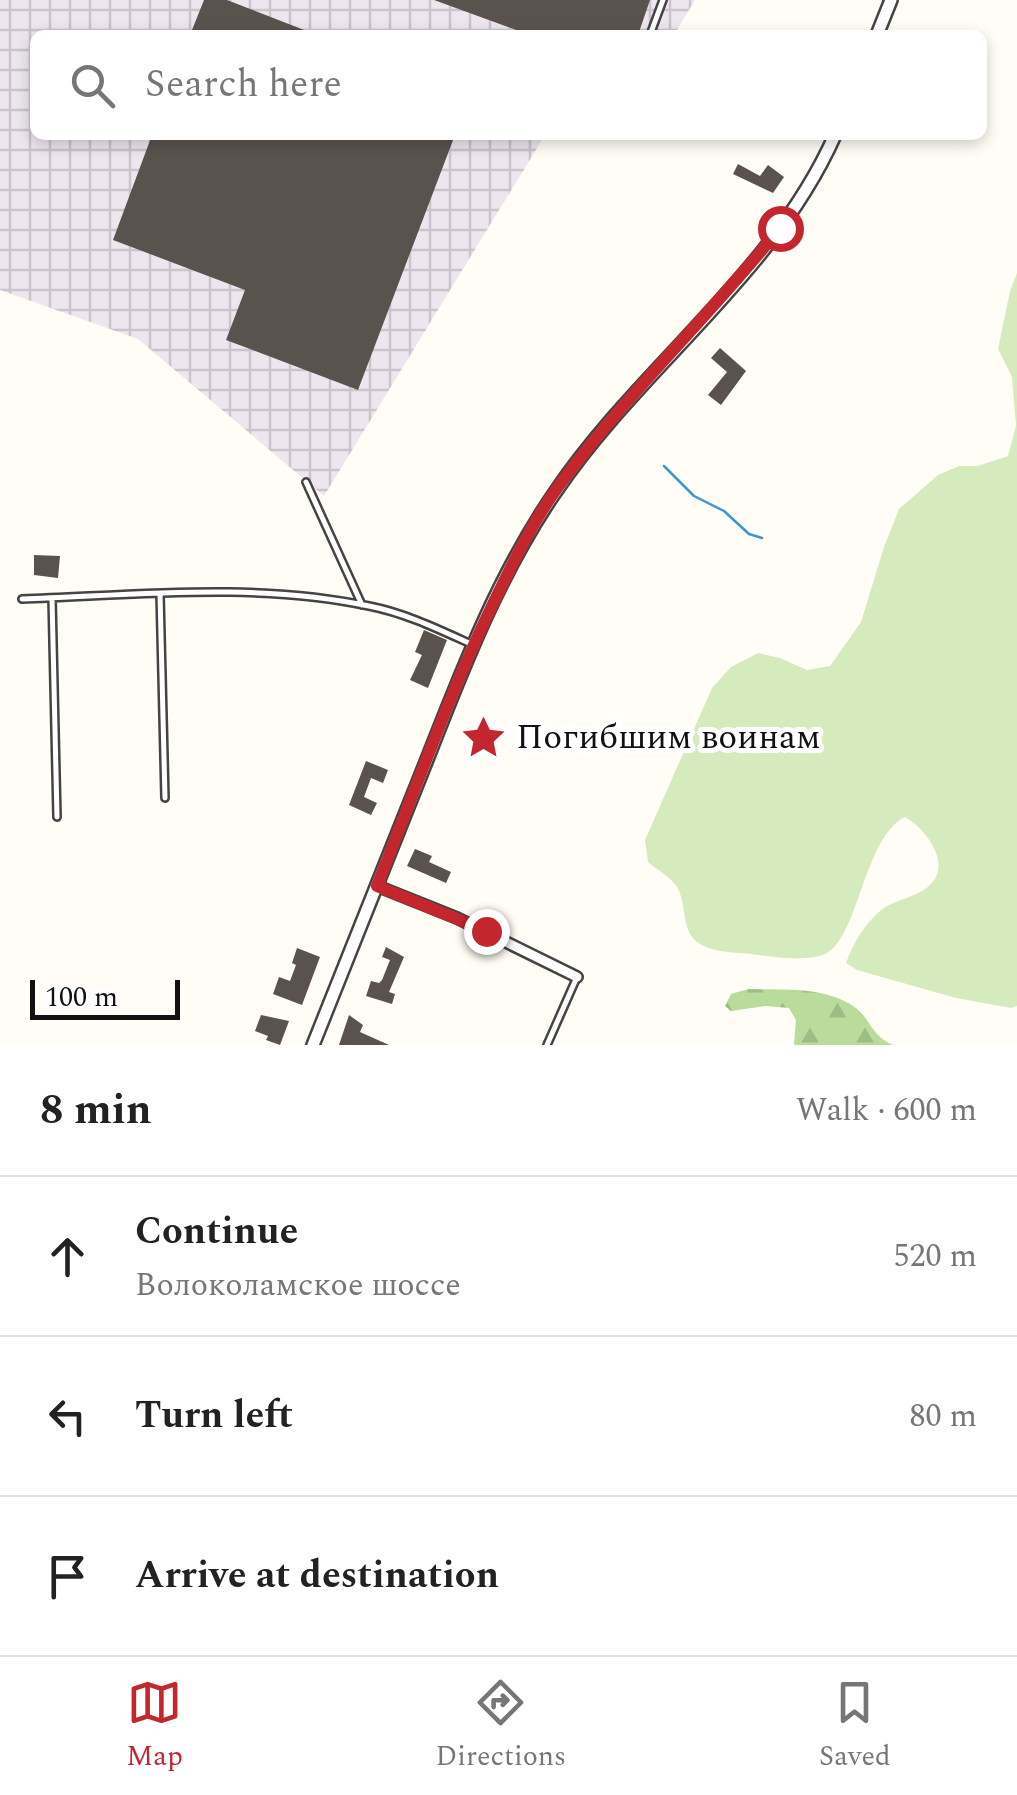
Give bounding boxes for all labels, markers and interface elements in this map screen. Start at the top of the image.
search box [30,30,987,140]
text: Search here [145,56,342,114]
icon: search [65,58,120,113]
route start [758,206,804,252]
place label: Погибшим воинам [516,711,821,764]
place icon: Погибшим воинам [459,713,507,761]
route end [464,909,510,955]
scale bar [30,975,180,1020]
text: 100 m [45,976,118,1019]
text: 8 min [40,1079,152,1142]
text: Walk · 600 m [796,1086,977,1135]
text: Continue [135,1203,298,1261]
icon: ahead [40,1229,95,1284]
text: 520 m [893,1232,977,1281]
text: Волоколамское шоссе [135,1261,461,1310]
text: Turn left [135,1387,293,1445]
icon: left [40,1389,95,1444]
text: 80 m [909,1392,977,1441]
text: Arrive at destination [135,1547,499,1605]
icon: arrive [40,1549,95,1604]
tab: Map [126,1675,183,1778]
tab: Directions [435,1675,566,1778]
tab: Saved [819,1675,891,1778]

